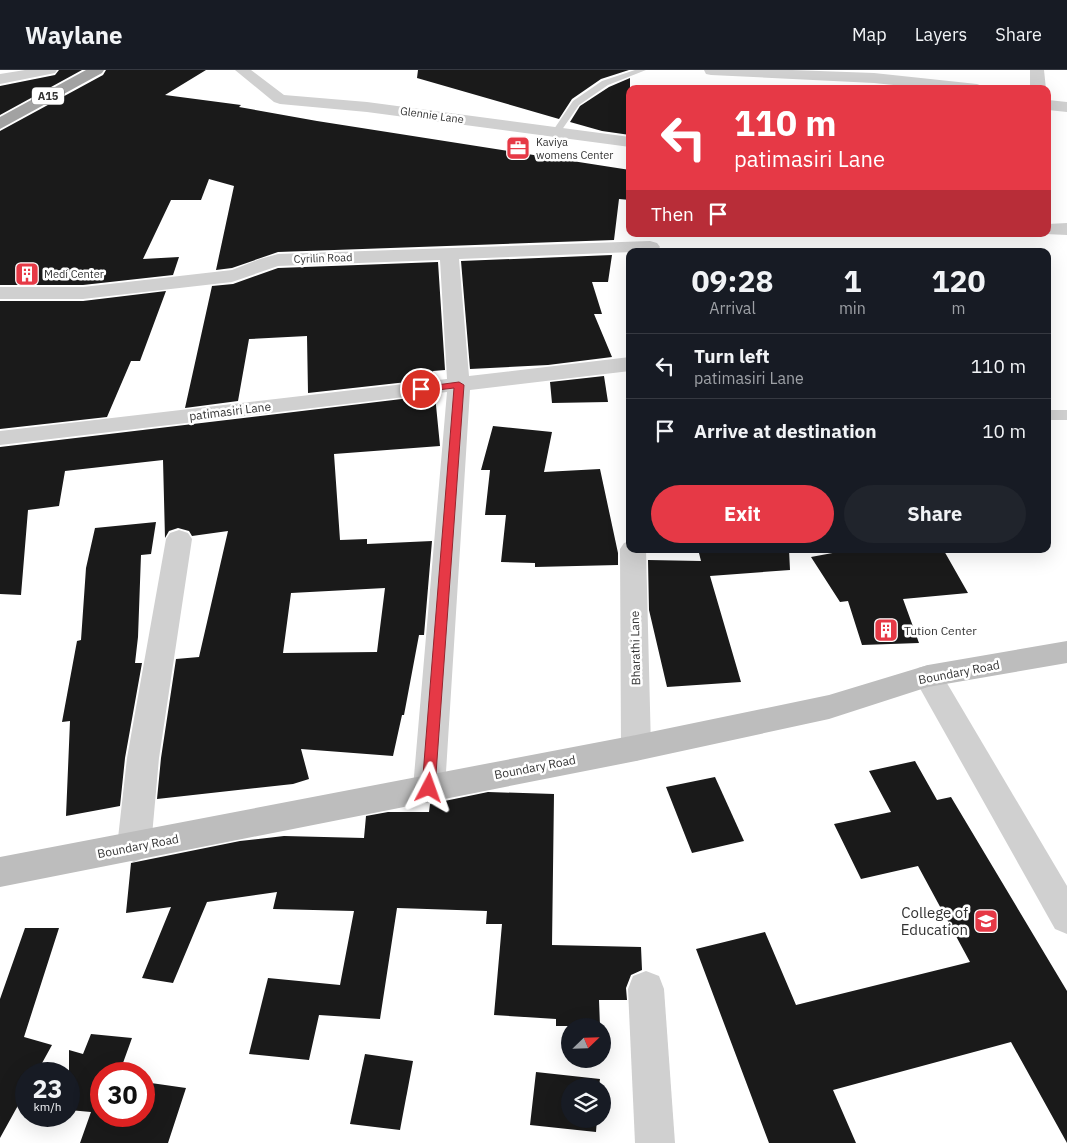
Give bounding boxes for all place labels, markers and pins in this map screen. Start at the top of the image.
office icon: Kaviya womens Center [505,135,531,161]
place label: Kaviya womens Center [536,135,613,162]
building icon: Medi Center [14,261,40,287]
place label: Medi Center [44,267,104,281]
pin [400,368,442,410]
building icon: Tution Center [873,617,899,643]
place label: Tution Center [904,623,977,638]
place label: College of Education [901,903,968,939]
school or university icon: College of Education [973,908,999,934]

